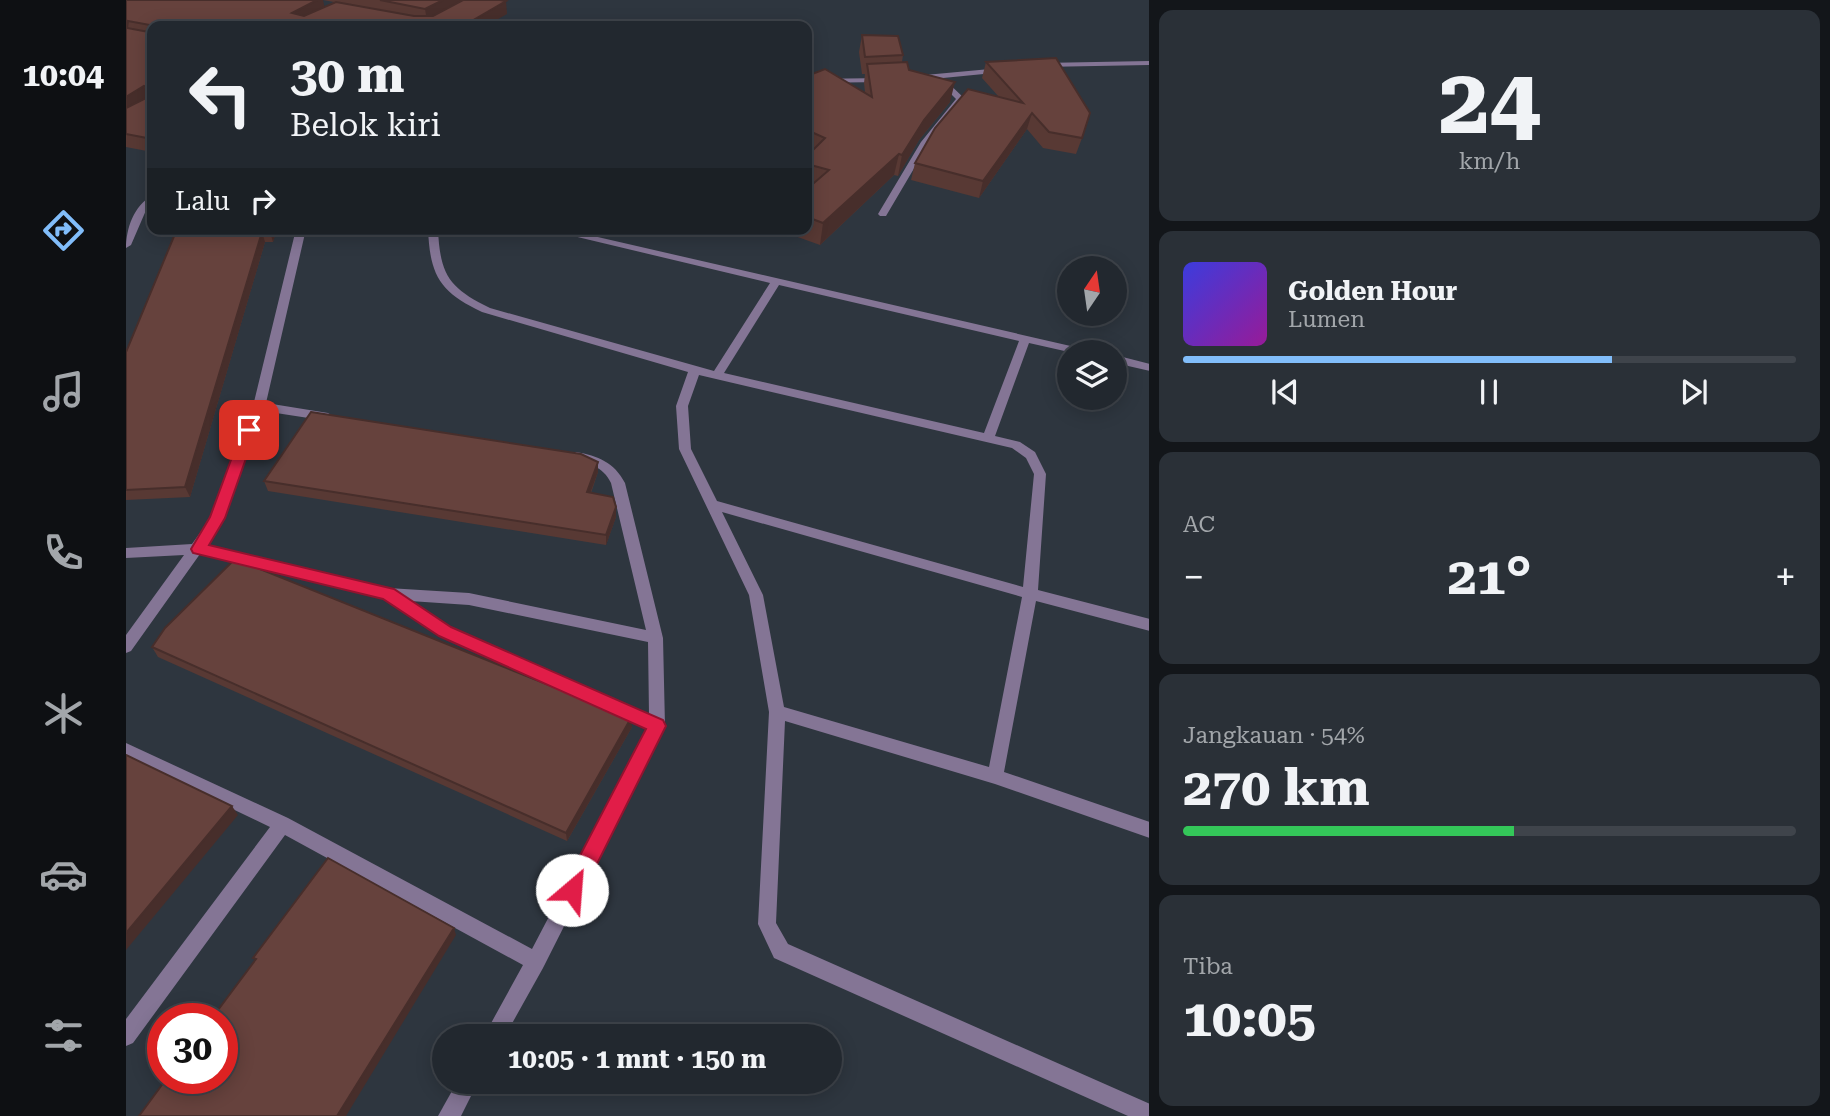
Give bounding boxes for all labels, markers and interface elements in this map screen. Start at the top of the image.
text: 30 m [290,47,405,104]
icon: left [175,49,266,140]
text: 24 [1439,49,1540,155]
text: 10:04 [22,56,104,94]
text: Belok kiri [290,106,441,144]
text: km/h [1459,148,1520,175]
icon: right [244,182,282,220]
text: Lalu [175,186,230,216]
icon: directions [39,206,88,255]
north arrow [1057,256,1127,326]
map controls [1057,256,1127,410]
text: Golden Hour [1288,276,1457,306]
text: Lumen [1288,306,1365,333]
button: layers [1057,340,1127,410]
icon: music [39,367,88,416]
icon: previous [1266,373,1304,411]
icon: pause [1470,373,1508,411]
icon: next [1675,373,1713,411]
pin [219,400,279,460]
icon: arrive [230,411,268,449]
text: AC [1183,511,1215,538]
icon: phone [39,528,88,577]
text: 21° [1447,546,1532,607]
text: − [1183,555,1204,599]
text: + [1775,555,1796,599]
icon: climate [39,689,88,738]
text: Jangkauan · 54% [1183,722,1365,749]
text: 270 km [1183,757,1370,818]
icon: car [39,850,88,899]
position arrow [535,853,609,927]
text: Tiba [1183,953,1233,980]
text: 10:05 [1183,988,1316,1049]
speed limit sign: 30 [147,1003,238,1094]
icon: filters [39,1011,88,1060]
text: 10:05 · 1 mnt · 150 m [508,1044,766,1074]

